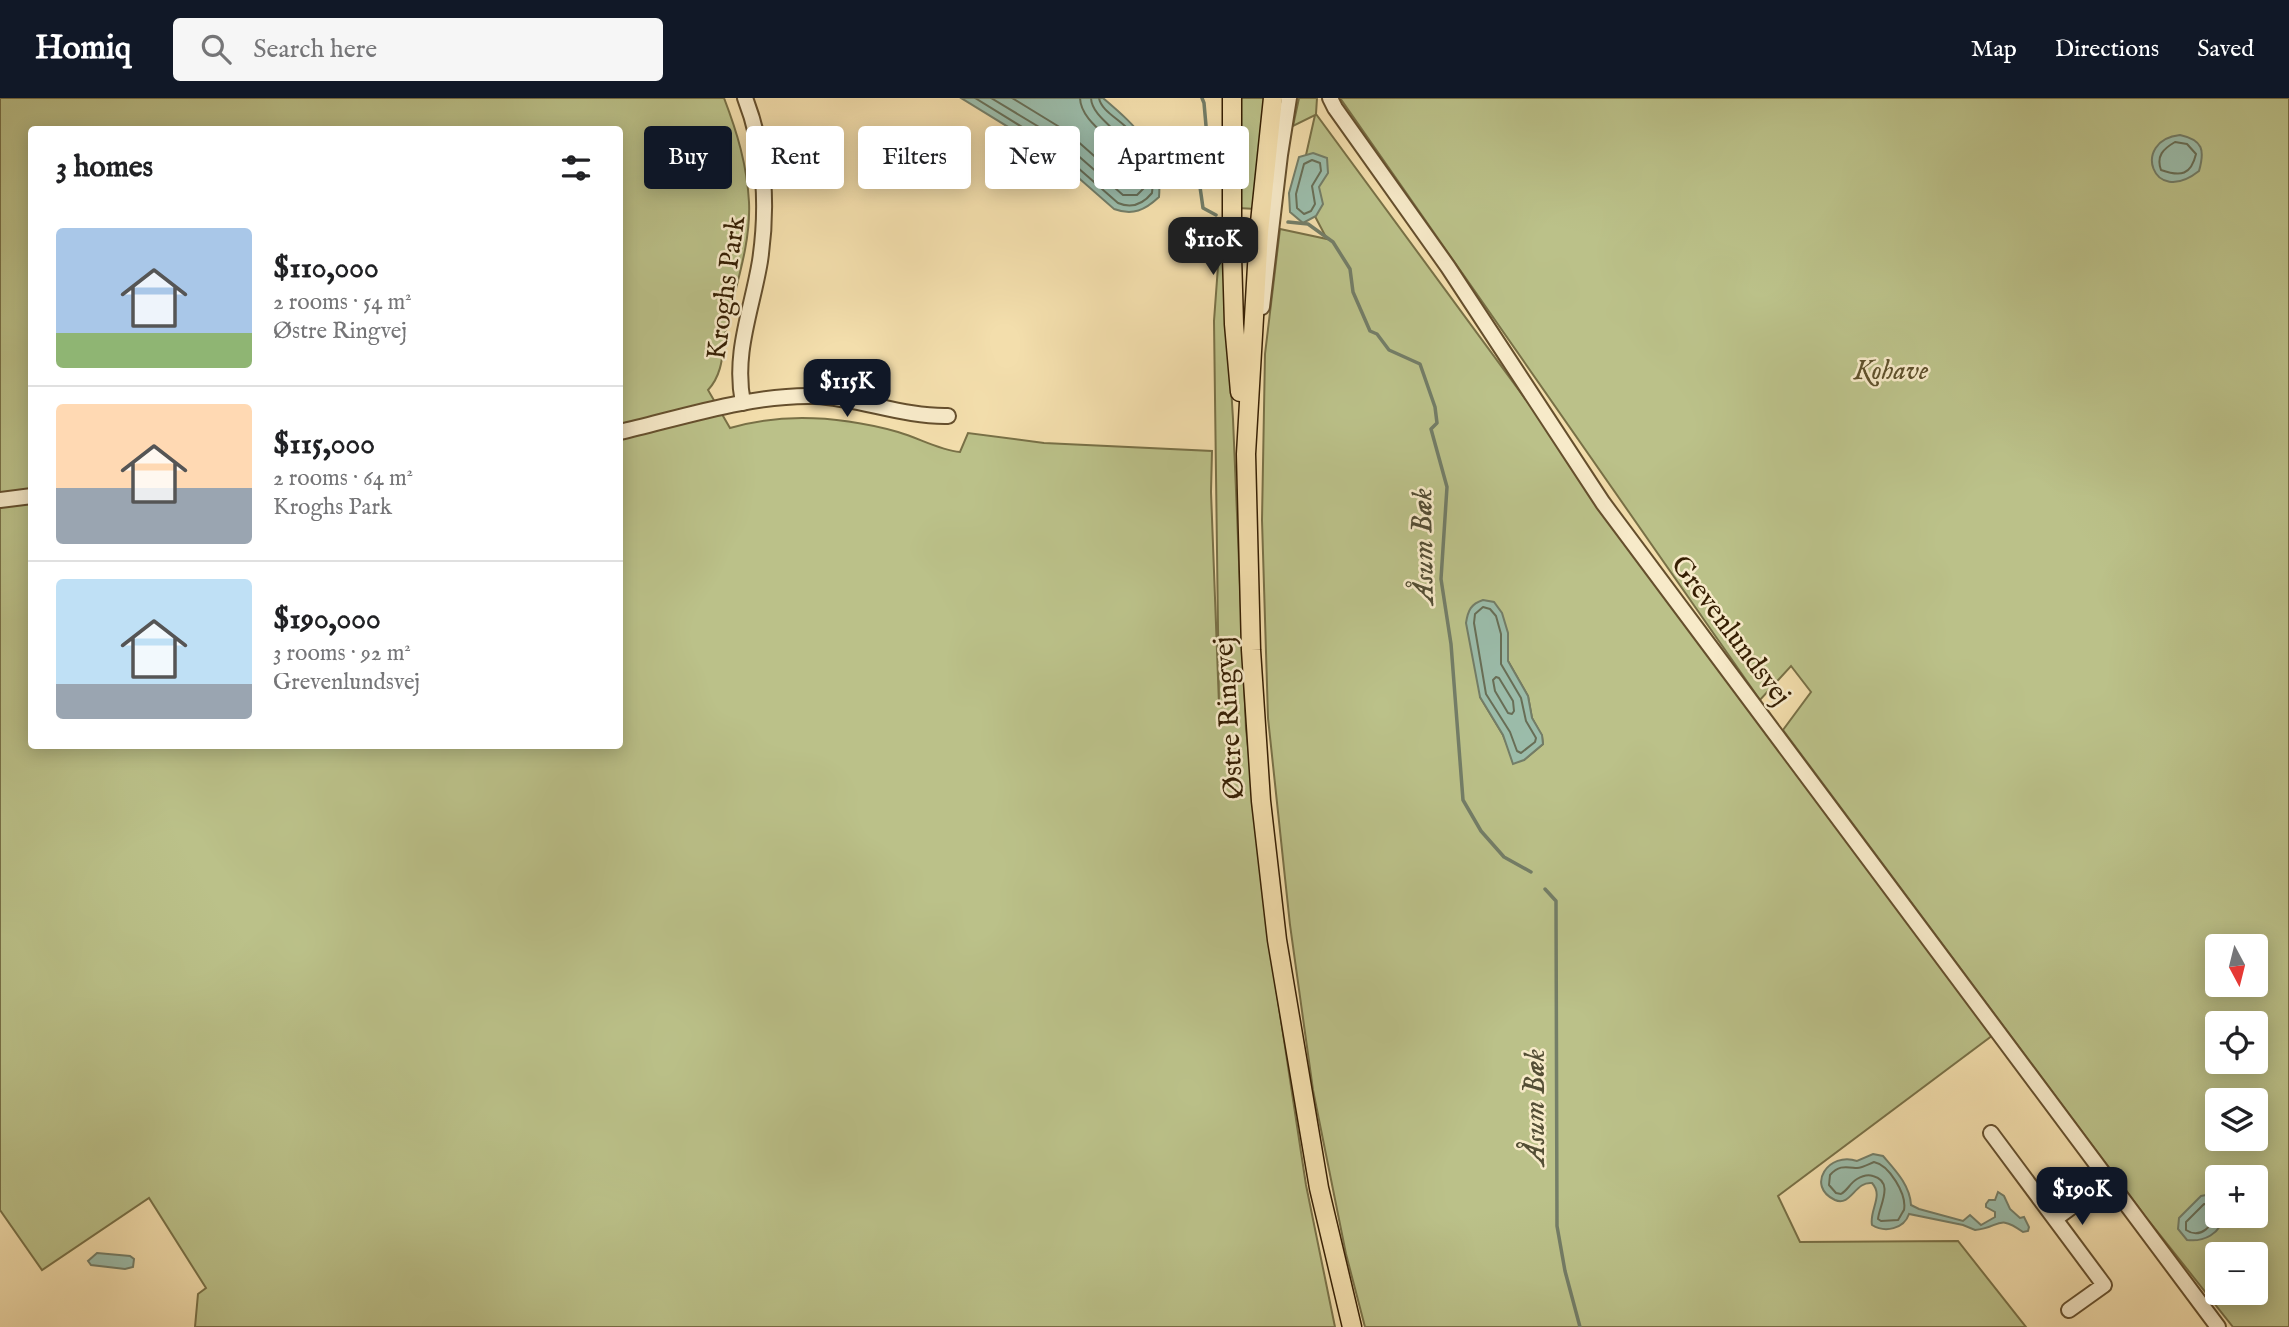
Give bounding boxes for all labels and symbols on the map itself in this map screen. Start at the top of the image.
street label: Kroghs Park [700,213,755,362]
pin: $110K [1164,218,1262,277]
park label: Kohave [1853,354,1929,389]
pin: $115K [798,360,896,419]
water label: Åsum Bæk [1403,488,1444,607]
street label: Grevenlundsvej [1662,549,1798,713]
street label: Østre Ringvej [1207,636,1253,800]
north arrow [2205,934,2268,998]
water label: Åsum Bæk [1516,1049,1555,1168]
pin: $190K [2033,1168,2131,1227]

